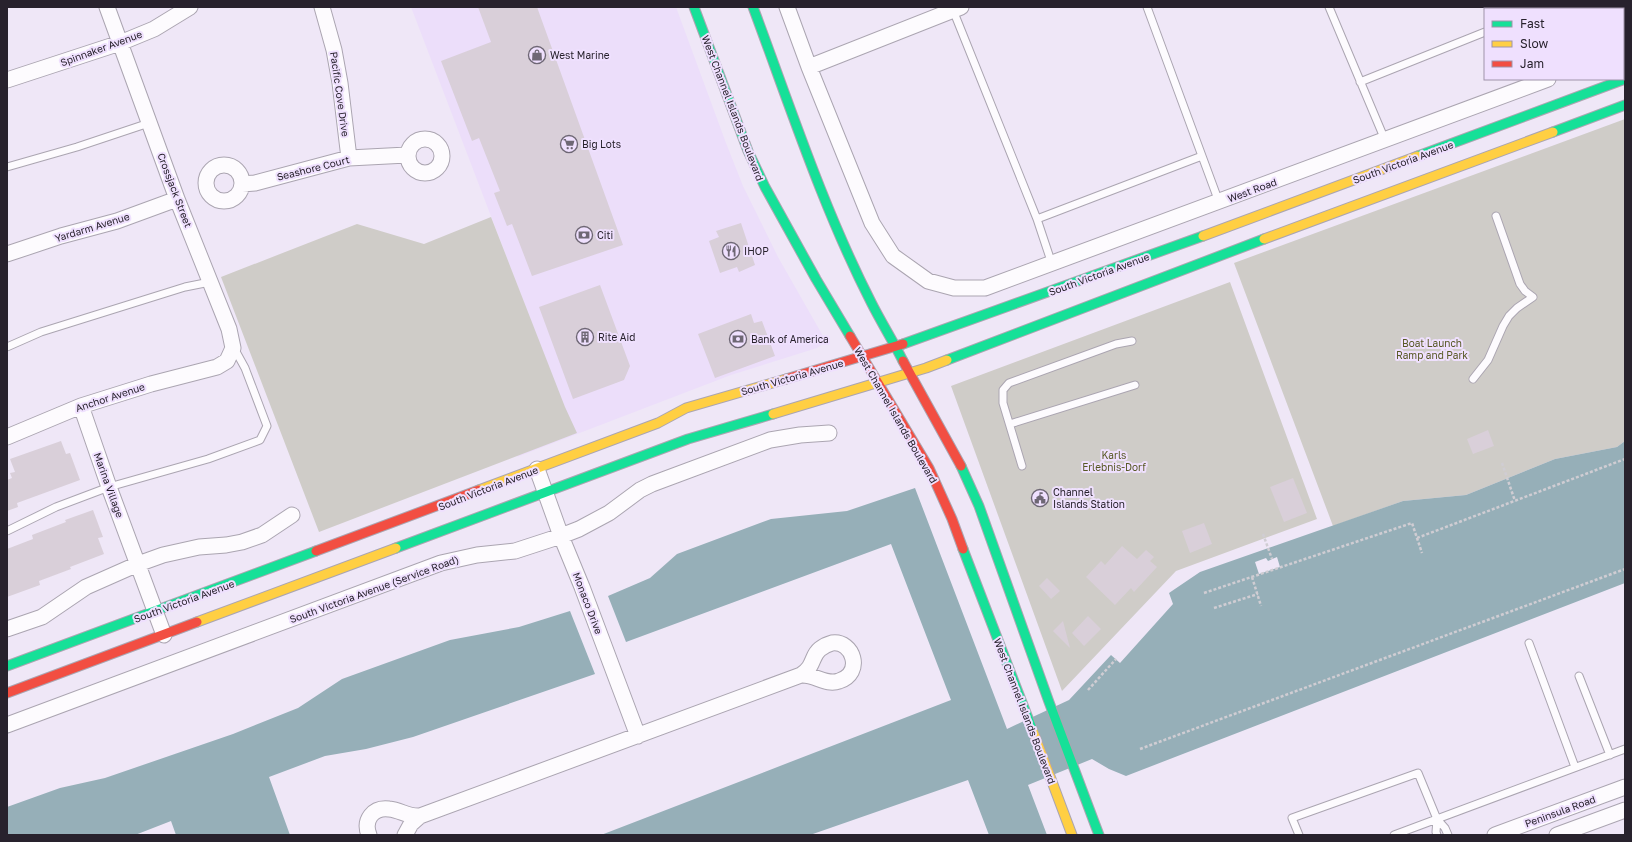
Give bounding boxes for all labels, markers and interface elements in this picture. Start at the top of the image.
legend [1484,8,1624,80]
text: Fast [1520,16,1545,31]
street label: Spinnaker Avenue [58,28,144,68]
street label: West Channel Islands Boulevard [700,34,766,182]
text: Slow [1520,36,1548,51]
shop icon: West Marine [527,45,547,65]
place label: West Marine [550,49,610,61]
street label: Pacific Cove Drive [328,51,352,137]
text: Jam [1520,56,1544,71]
supermarket icon: Big Lots [559,134,579,154]
place label: Big Lots [582,138,621,150]
street label: South Victoria Avenue [1351,138,1455,186]
street label: Crossjack Street [155,151,195,229]
street label: Seashore Court [275,153,351,183]
street label: West Road [1226,176,1278,204]
street label: Yardarm Avenue [53,210,131,244]
bank icon: Citi [574,225,594,245]
place label: Citi [597,229,613,241]
restaurant icon: IHOP [721,241,741,261]
place label: IHOP [744,245,769,257]
street label: South Victoria Avenue [1047,250,1151,298]
building icon: Rite Aid [575,327,595,347]
bank icon: Bank of America [728,329,748,349]
place label: Rite Aid [598,331,635,343]
place label: Bank of America [751,333,829,345]
park label: Boat Launch Ramp and Park [1396,337,1468,361]
street label: West Channel Islands Boulevard [852,345,940,485]
street label: South Victoria Avenue [739,357,845,397]
street label: Anchor Avenue [74,380,146,414]
park label: Karls Erlebnis-Dorf [1082,449,1146,473]
street label: Marina Village [92,451,126,519]
street label: South Victoria Avenue [436,463,540,513]
place label: Channel Islands Station [1053,486,1125,510]
public building icon: Channel Islands Station [1030,488,1050,508]
street label: South Victoria Avenue (Service Road) [288,553,460,625]
street label: Monaco Drive [571,570,605,636]
street label: South Victoria Avenue [132,577,236,625]
street label: West Channel Islands Boulevard [992,637,1058,785]
street label: Peninsula Road [1523,793,1597,829]

